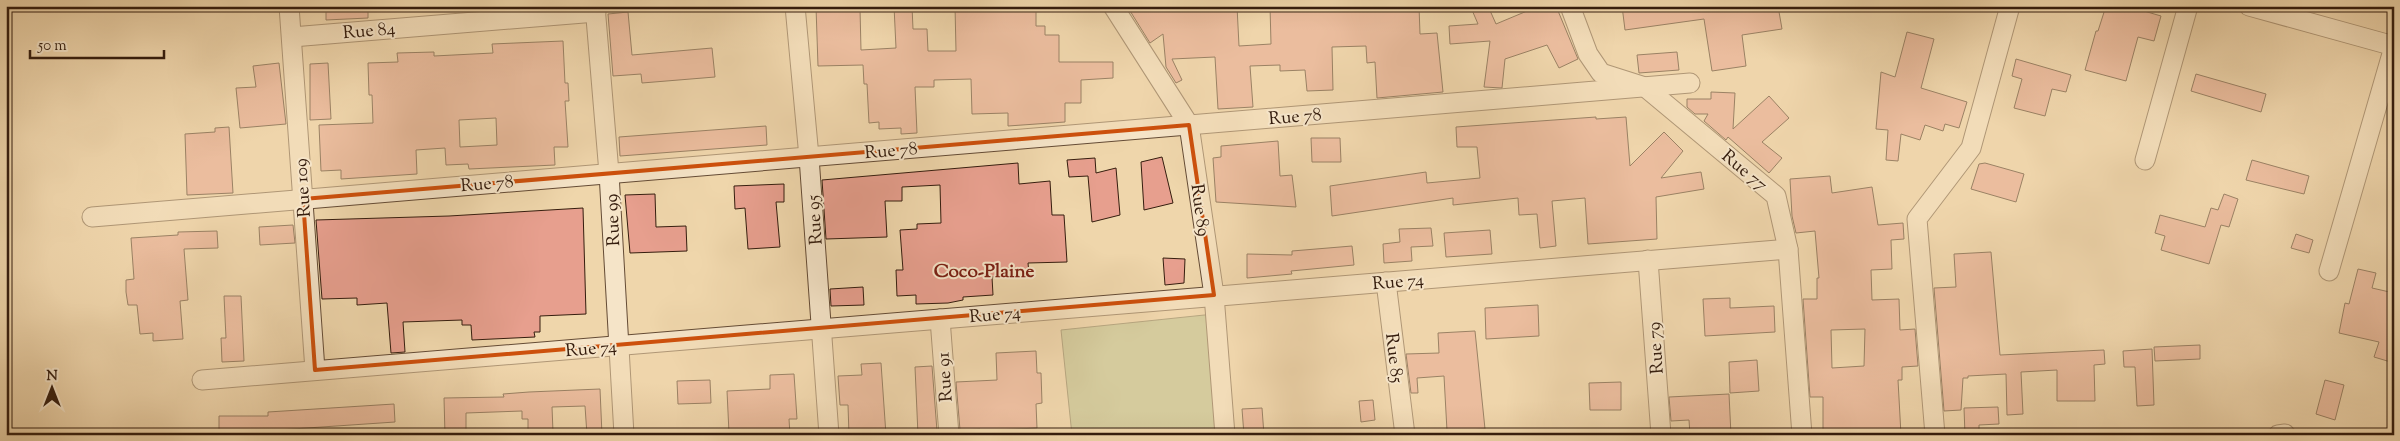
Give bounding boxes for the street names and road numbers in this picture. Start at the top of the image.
street label: Rue 84 [342,17,397,47]
street label: Rue 78 [1268,103,1323,133]
street label: Rue 78 [864,137,919,167]
street label: Rue 77 [1715,145,1772,199]
street label: Rue 109 [289,157,319,218]
street label: Rue 78 [460,170,515,200]
street label: Rue 89 [1182,182,1216,238]
street label: Rue 99 [600,193,628,247]
street label: Rue 95 [801,194,831,246]
street label: Rue 74 [1371,268,1425,298]
street label: Rue 74 [968,301,1022,331]
street label: Rue 79 [1642,321,1672,375]
street label: Rue 85 [1377,332,1409,385]
street label: Rue 74 [564,335,618,365]
street label: Rue 91 [931,351,961,403]

